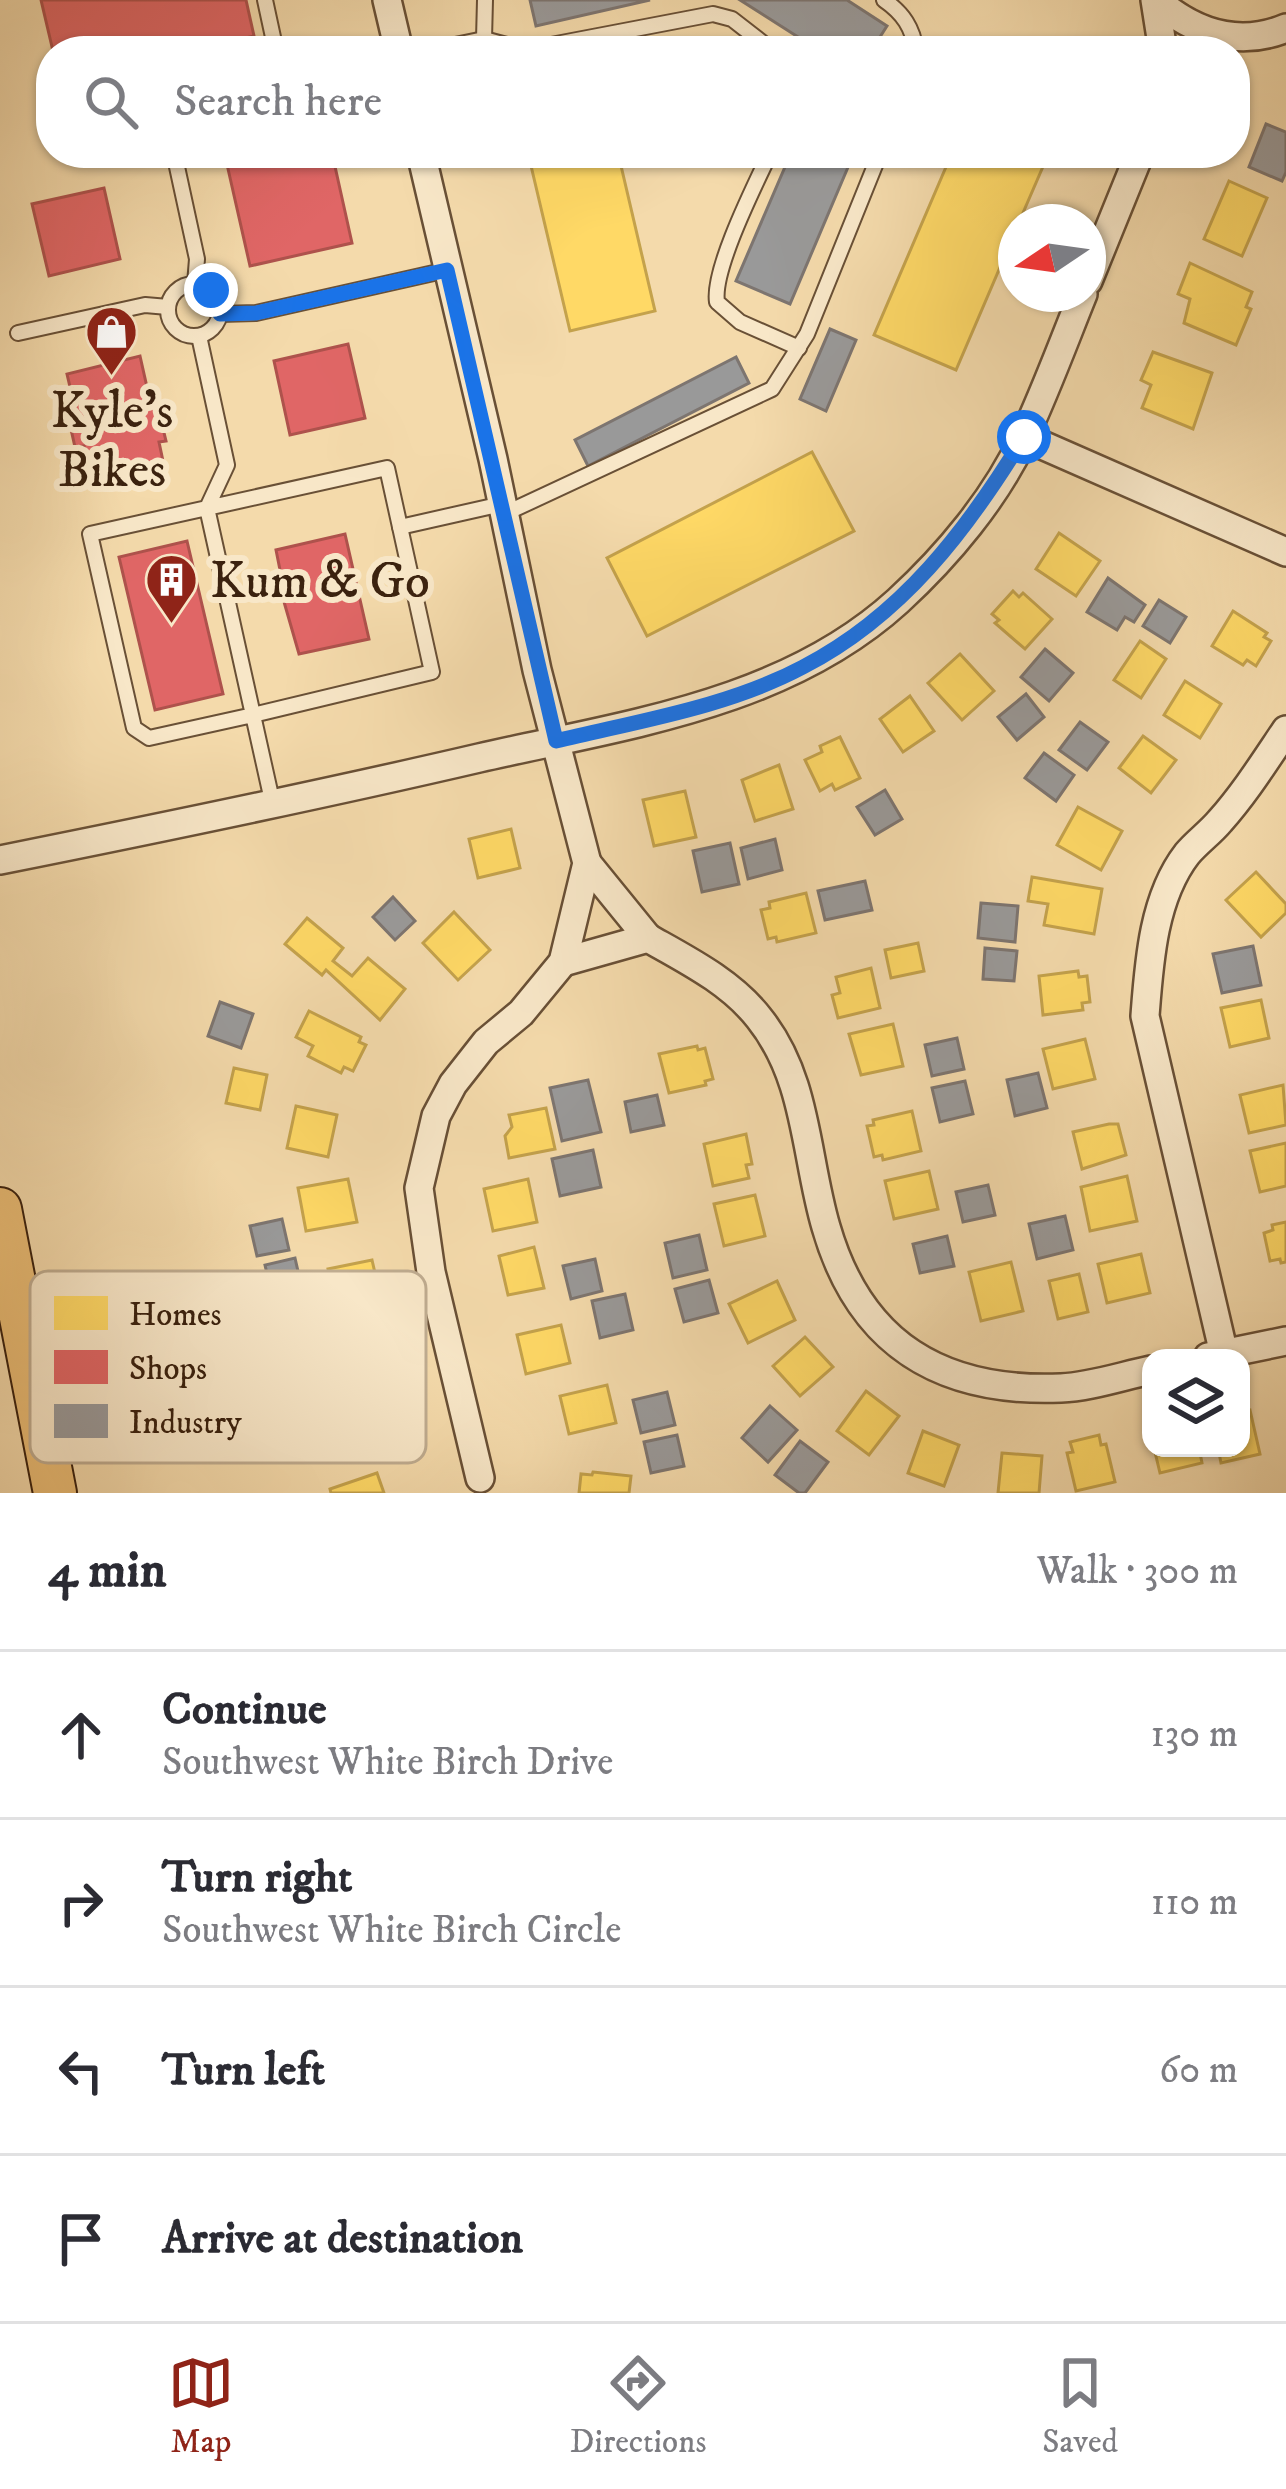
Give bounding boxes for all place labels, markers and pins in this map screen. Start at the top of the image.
shop icon: Kyle's Bikes [84,303,140,377]
place label: Kyle's Bikes [51,380,173,503]
place label: Kum & Go [210,550,430,614]
building icon: Kum & Go [143,551,199,625]

